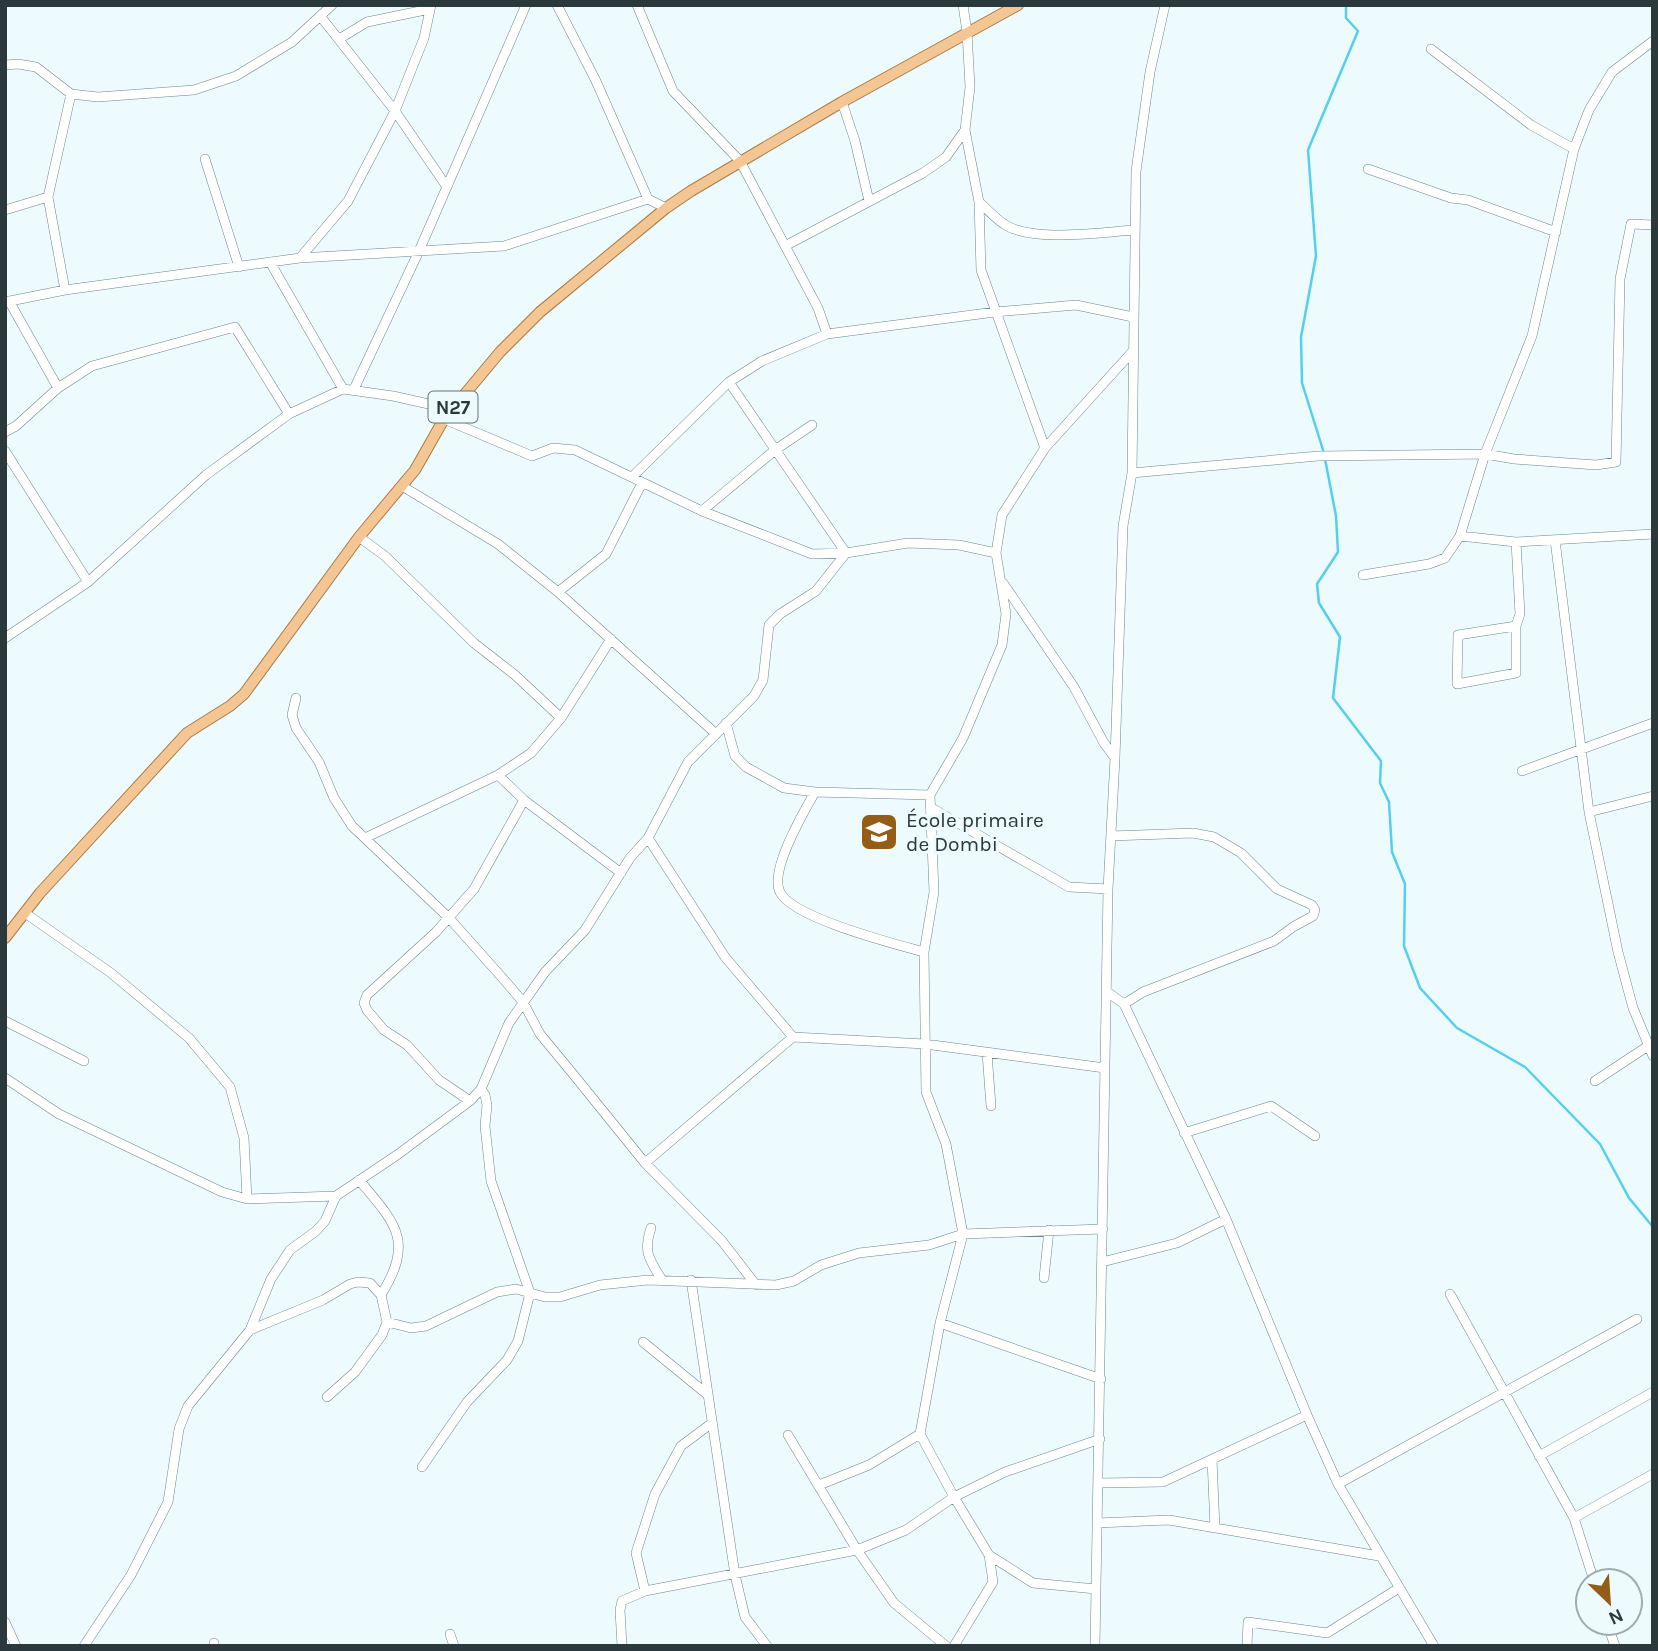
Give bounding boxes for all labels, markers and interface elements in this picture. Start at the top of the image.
road number: N27 [428,392,477,422]
place label: École primaire de Dombi [906,808,1044,856]
school or university icon: École primaire de Dombi [858,811,900,853]
north arrow [1574,1567,1644,1637]
text: N [1605,1604,1627,1629]

